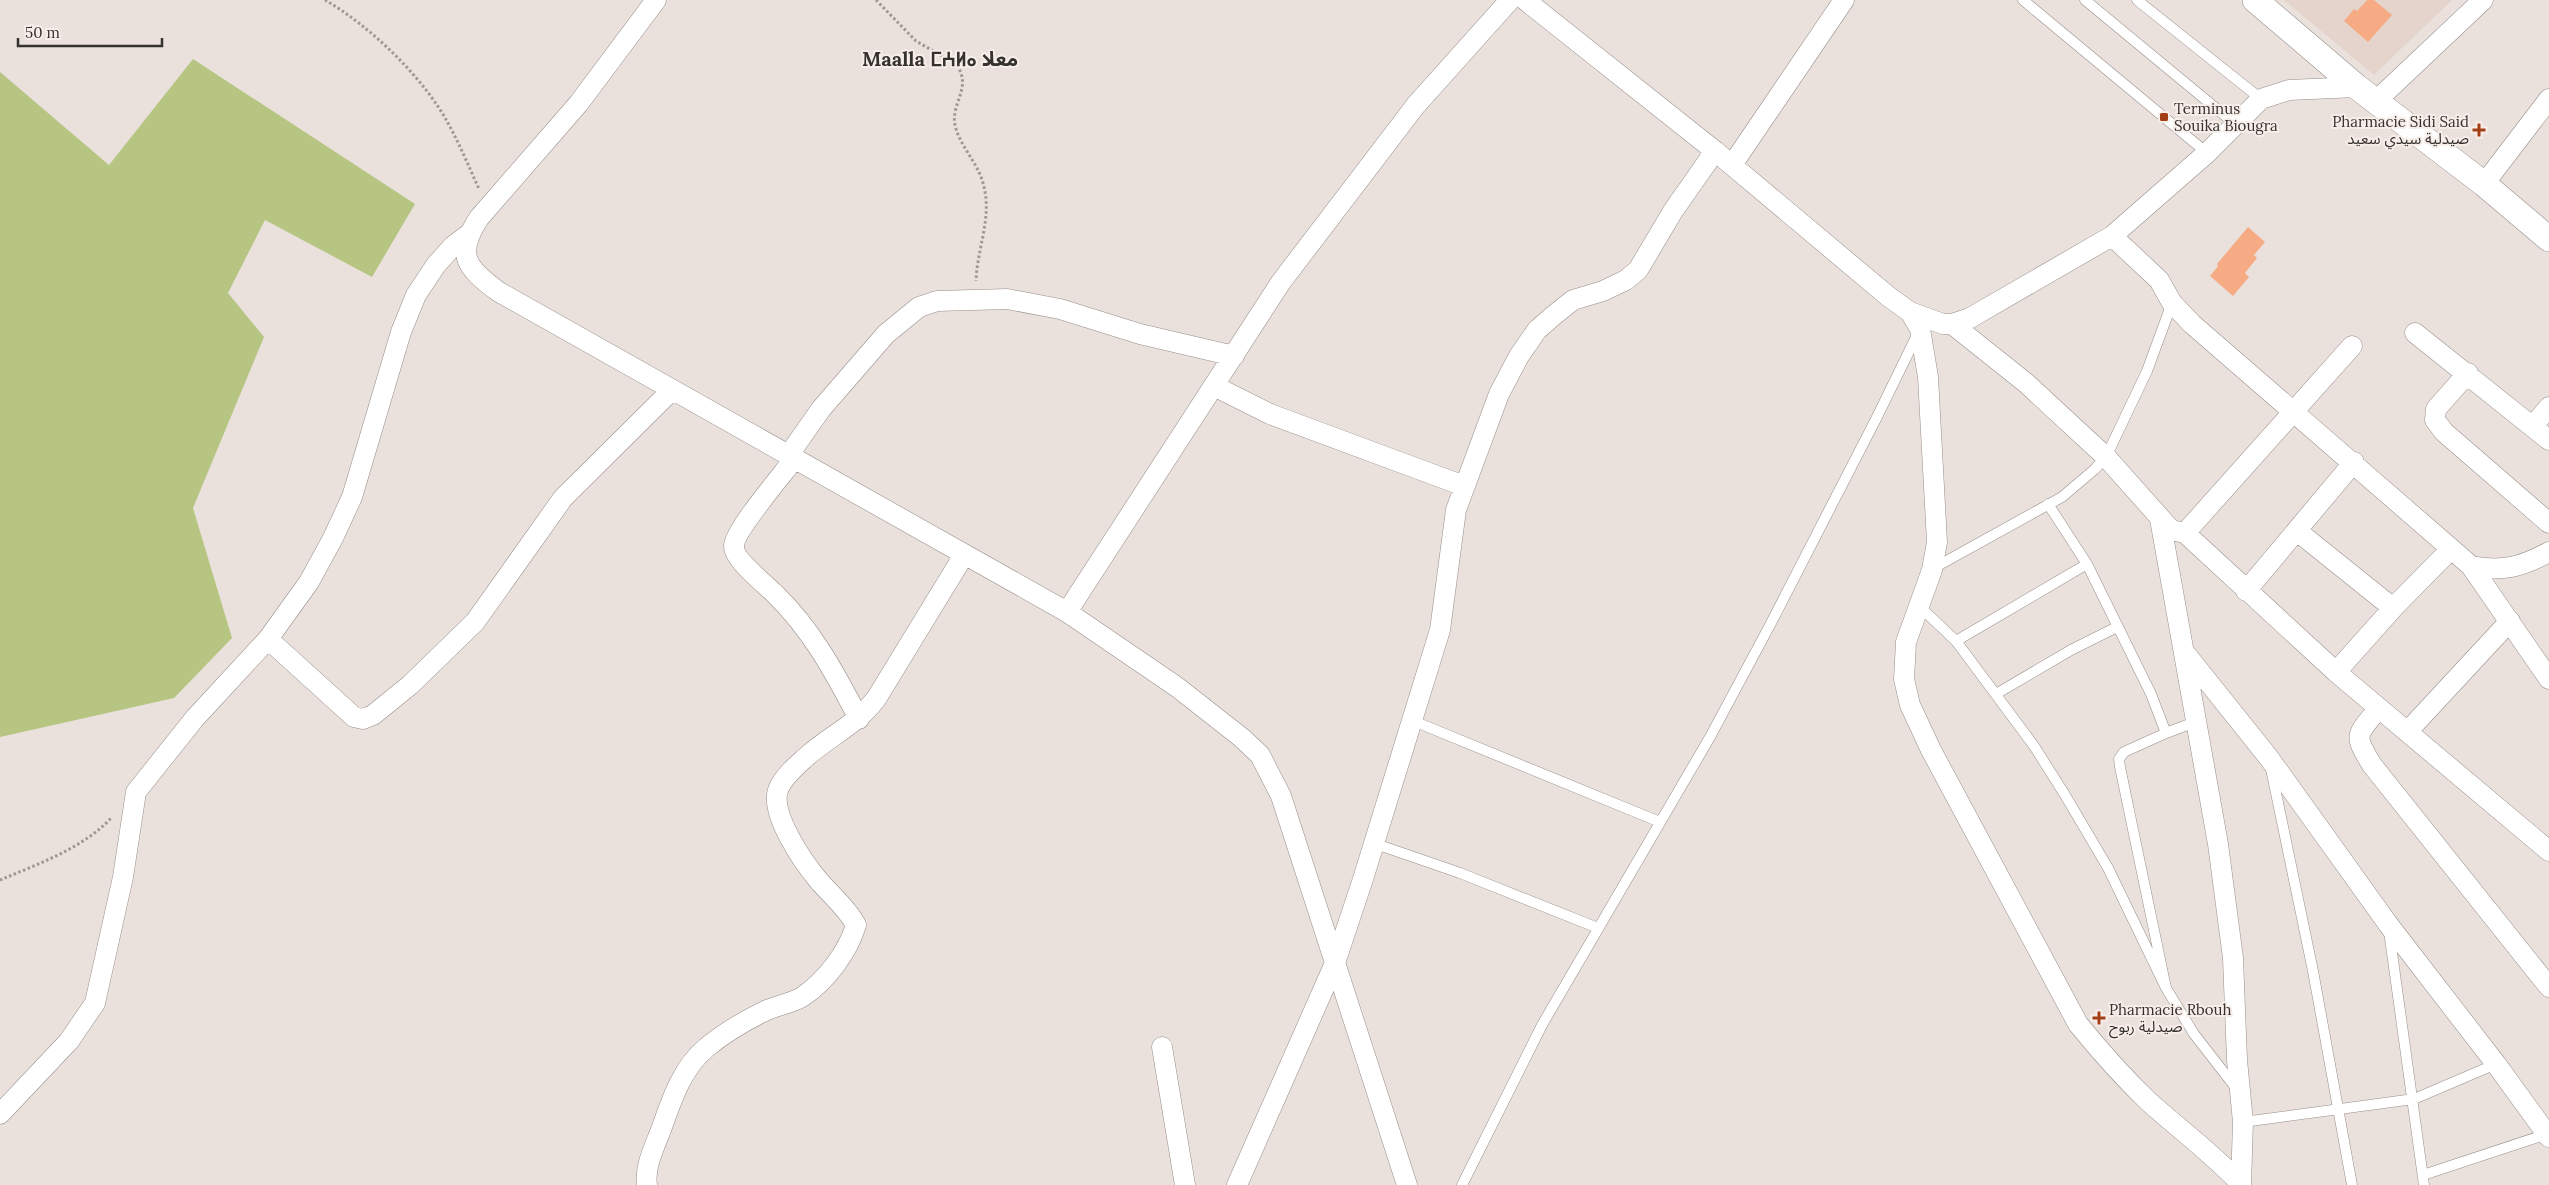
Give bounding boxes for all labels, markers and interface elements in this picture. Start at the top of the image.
scale bar [18,15,161,47]
text: 50 m [25,23,60,42]
district label: Maalla ⵎⵄⵍⴰ معلا [862,46,1018,71]
place label: Terminus Souika Biougra [2174,99,2278,135]
marker: Terminus Souika Biougra [2158,111,2170,123]
place label: Pharmacie Sidi Said صيدلية سيدي سعيد [2332,112,2469,150]
marker: Pharmacie Sidi Said صيدلية سيدي سعيد [2473,124,2485,136]
place label: Pharmacie Rbouh صيدلية ربوح [2109,1000,2232,1039]
marker: Pharmacie Rbouh صيدلية ربوح [2093,1012,2105,1024]

